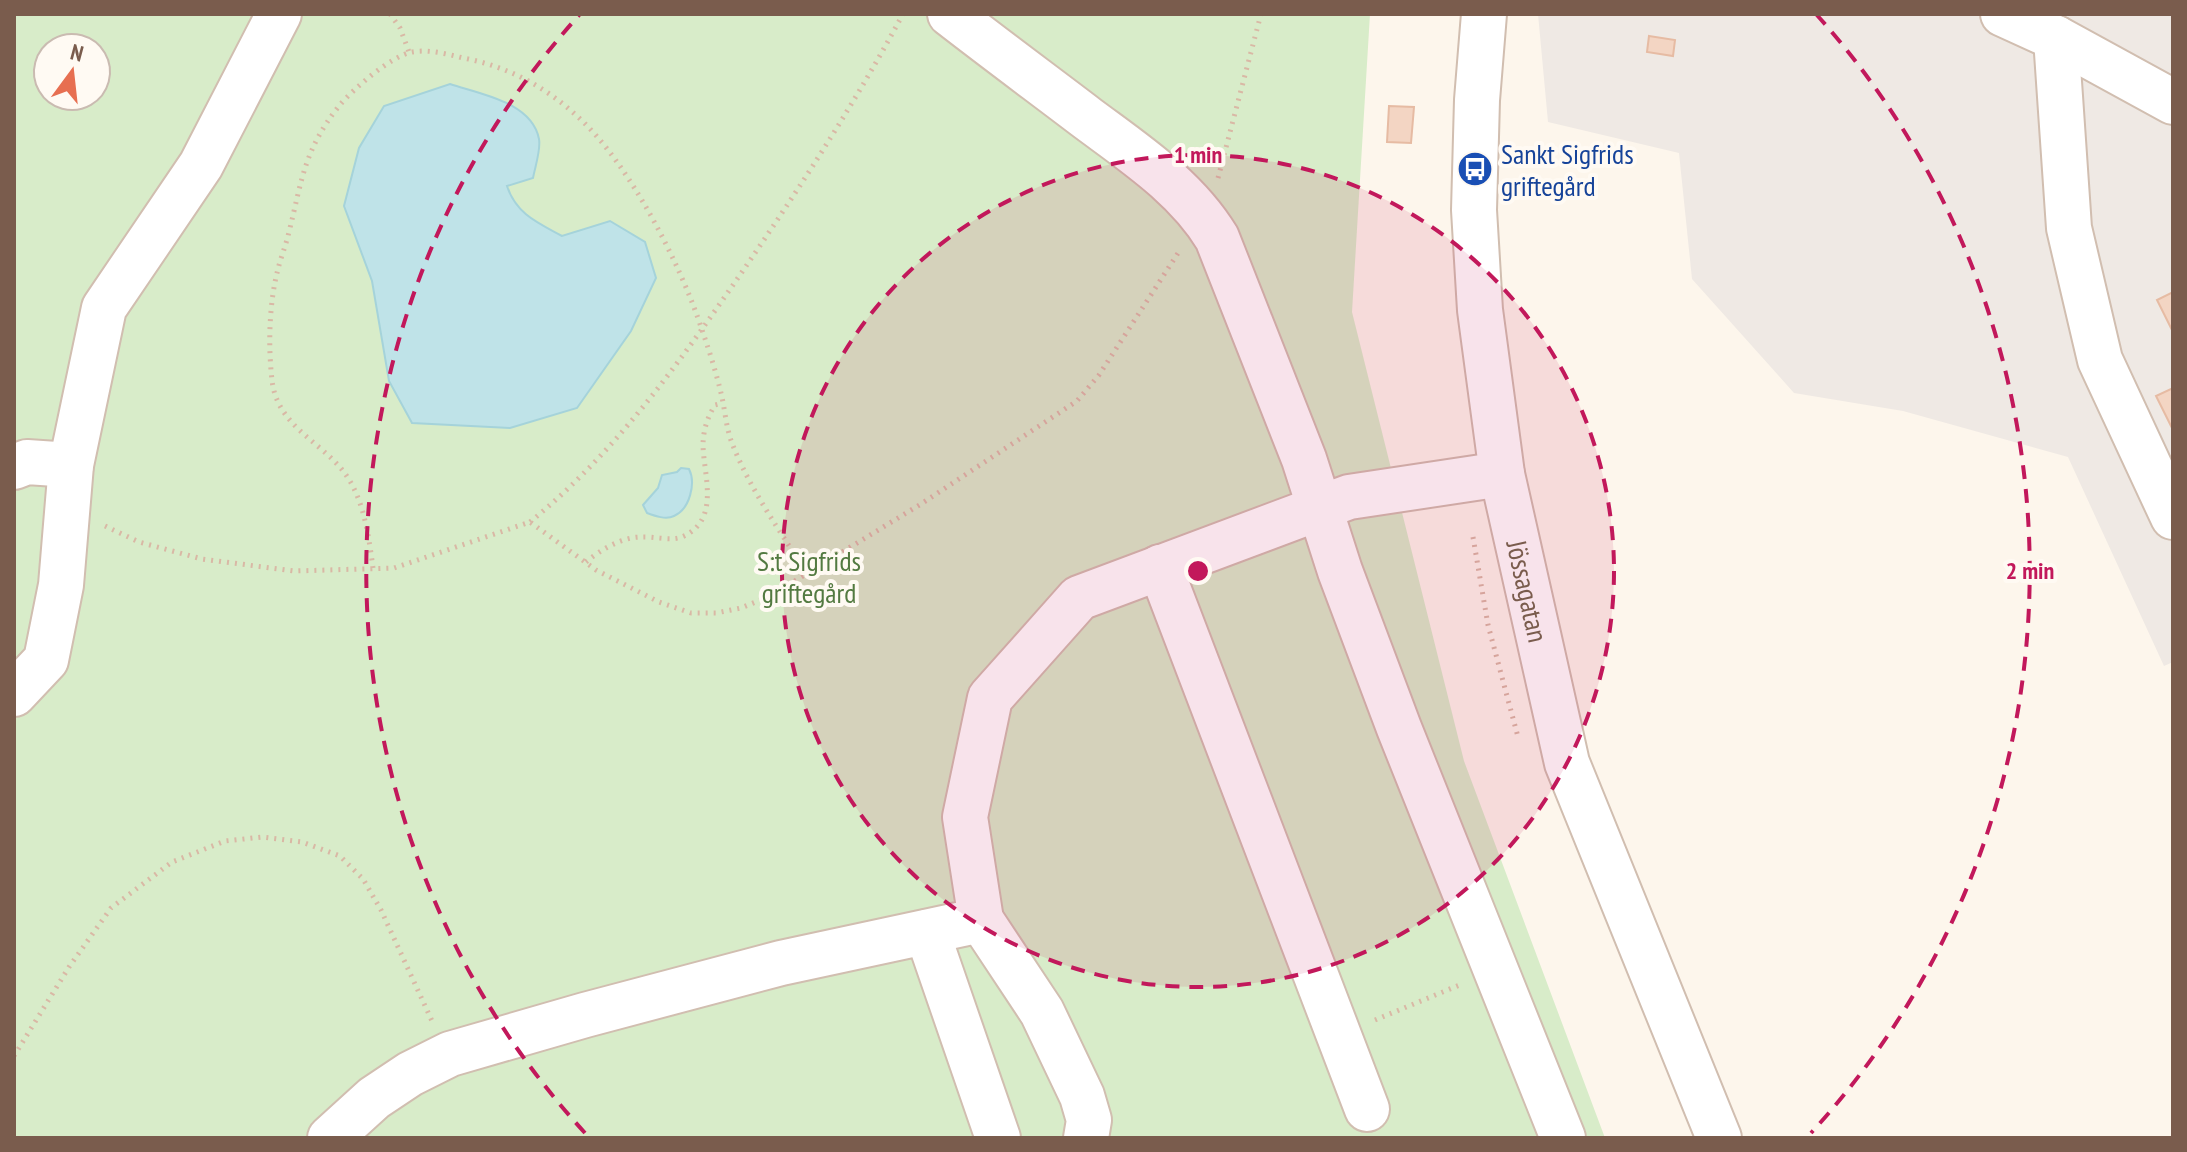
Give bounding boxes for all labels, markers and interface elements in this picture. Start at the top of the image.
north arrow [32,32,112,112]
text: N [68,38,87,68]
place label: Sankt Sigfrids griftegård [1501,135,1634,204]
text: 1 min [1174,139,1222,170]
bus stop icon: Sankt Sigfrids griftegård [1456,150,1494,188]
street label: Jössagatan [1499,536,1558,646]
park label: S:t Sigfrids griftegård [757,542,861,611]
text: 2 min [2006,555,2054,586]
centre of rings [1184,557,1212,585]

